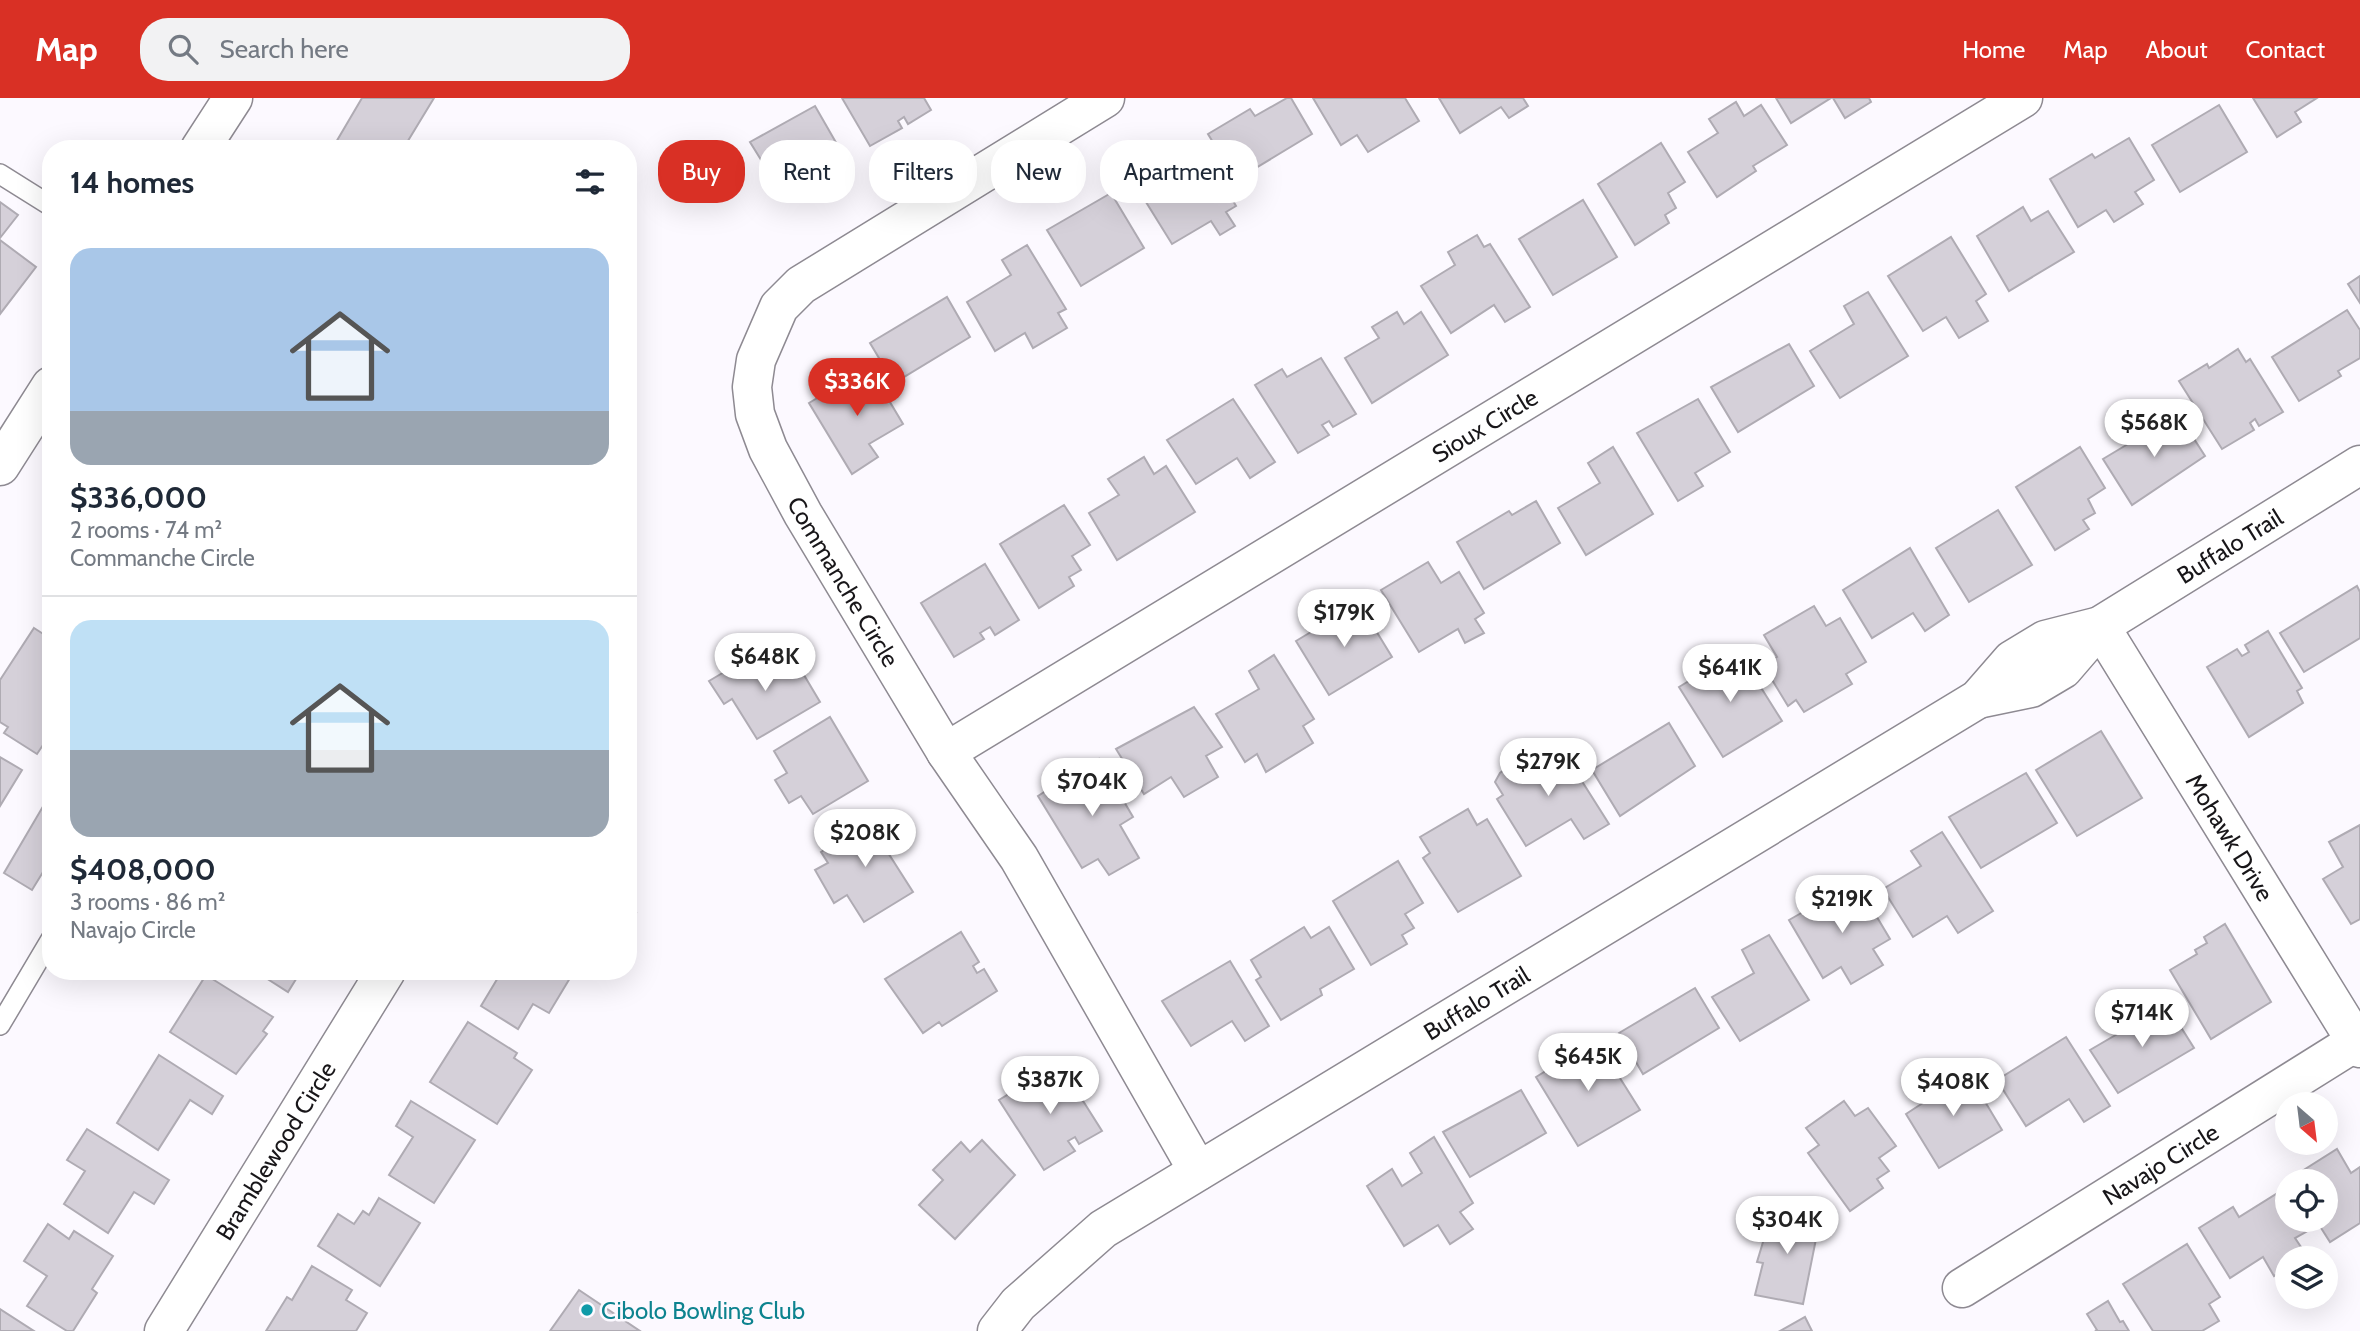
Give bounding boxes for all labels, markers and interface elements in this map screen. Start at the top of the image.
search box [140,18,630,81]
text: Map [35,29,98,69]
icon: search [164,30,202,68]
text: Search here [220,33,349,65]
text: Home [1962,35,2025,64]
text: Map [2063,35,2108,64]
text: About [2146,35,2208,64]
text: Contact [2246,35,2325,64]
chip: Buy [658,140,745,203]
chip: Rent [759,140,855,203]
chip: Filters [869,140,977,203]
chip: New [991,140,1086,203]
chip: Apartment [1100,140,1258,203]
icon: filters [571,163,609,201]
text: 14 homes [70,164,194,201]
icon: home [277,293,403,419]
pin: $336K [808,358,906,418]
text: $336K [824,367,890,395]
street label: Sioux Circle [1426,382,1543,468]
pin: $568K [2105,400,2203,459]
text: $568K [2121,408,2187,436]
text: $336,000 [70,479,207,516]
street label: Commanche Circle [782,491,906,672]
street label: Buffalo Trail [2171,502,2288,589]
text: 2 rooms · 74 m² [70,516,222,544]
text: Commanche Circle [70,544,255,572]
pin: $179K [1295,589,1393,649]
text: $179K [1314,598,1374,626]
pin: $648K [716,634,814,693]
text: $648K [731,642,799,670]
pin: $641K [1681,644,1779,704]
text: $641K [1698,653,1762,681]
icon: home [277,665,403,791]
pin: $279K [1499,738,1597,798]
text: $279K [1516,747,1580,775]
pin: $704K [1043,758,1141,818]
text: $704K [1057,767,1127,795]
street label: Mohawk Drive [2180,768,2280,906]
pin: $208K [816,810,914,869]
text: $208K [830,818,900,846]
text: $408,000 [70,851,216,888]
pin: $219K [1793,876,1891,935]
text: $219K [1811,884,1873,912]
text: 3 rooms · 86 m² [70,888,225,916]
text: Navajo Circle [70,916,196,944]
street label: Buffalo Trail [1418,960,1535,1046]
pin: $714K [2093,990,2191,1049]
text: $714K [2111,998,2173,1026]
pin: $645K [1539,1034,1637,1093]
text: $645K [1554,1042,1622,1070]
street label: Bramblewood Circle [209,1056,341,1245]
pin: $387K [1001,1056,1099,1116]
pin: $408K [1904,1058,2002,1118]
text: $387K [1017,1065,1083,1093]
text: $408K [1917,1067,1989,1095]
north arrow [2275,1092,2338,1155]
map controls [2275,1092,2338,1309]
street label: Navajo Circle [2097,1117,2224,1211]
button: locate [2275,1169,2338,1232]
pin: $304K [1738,1196,1836,1256]
text: $304K [1752,1205,1822,1233]
button: layers [2275,1246,2338,1309]
place label: Cibolo Bowling Club [601,1296,805,1325]
marker: Cibolo Bowling Club [579,1302,595,1318]

